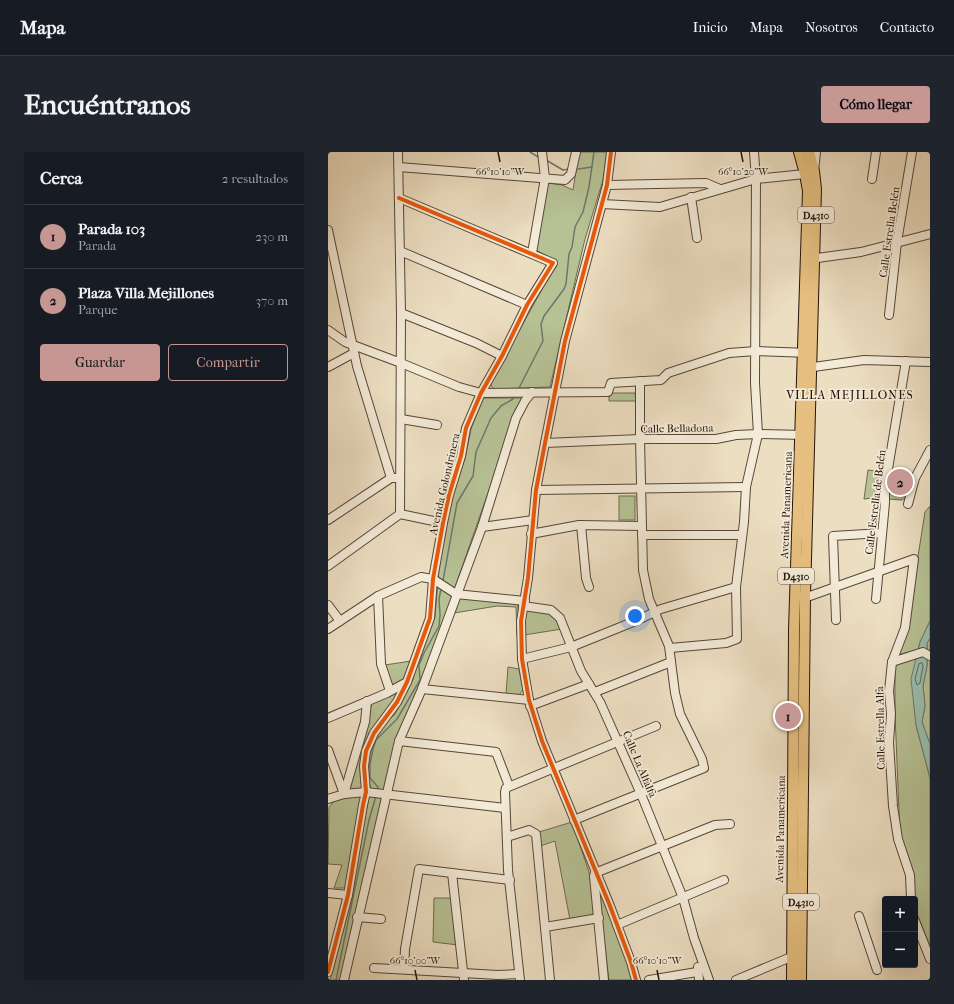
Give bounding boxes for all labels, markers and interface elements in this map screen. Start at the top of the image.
text: Mapa [20,17,65,39]
text: Inicio [693,19,728,36]
text: Mapa [750,19,783,36]
text: Nosotros [805,19,858,36]
text: Contacto [880,19,934,36]
button: Cómo llegar [821,86,930,123]
text: Encuéntranos [24,88,191,121]
text: 66°10'10"W [476,166,525,178]
text: 66°10'20"W [718,166,769,178]
text: Cerca [40,168,82,188]
text: 2 resultados [222,171,288,186]
street label: Calle Estrella Belén [877,185,902,278]
road number: D4310 [798,207,834,223]
text: Parada 103 [78,220,145,238]
text: 1 [51,229,55,244]
text: 230 m [255,229,288,244]
text: Parada [78,238,116,253]
text: Plaza Villa Mejillones [78,284,214,302]
text: 2 [50,293,56,308]
text: 370 m [256,293,288,308]
text: Parque [78,302,118,317]
button: Guardar [40,344,160,381]
button: Compartir [168,344,288,381]
district label: VILLA MEJILLONES [785,388,914,402]
street label: Calle Belladona [640,421,715,436]
street label: Avenida Golondrinera [426,431,463,537]
street label: Calle Estrella de Belén [863,448,888,555]
street label: Avenida Panamericana [778,450,795,560]
pin: 2 [887,467,913,497]
road number: D4310 [778,568,814,584]
your location [625,606,645,626]
street label: Calle Estrella Alfa [873,685,888,770]
pin: 1 [775,701,801,731]
street label: Calle La Alfalfa [620,729,660,800]
street label: Avenida Panamericana [773,774,788,884]
road number: D4310 [783,894,819,910]
map controls [882,896,918,968]
button: + [882,896,918,932]
button: − [882,932,918,968]
text: 66°10'00"W [390,955,441,967]
text: 66°10'10"W [633,955,682,967]

